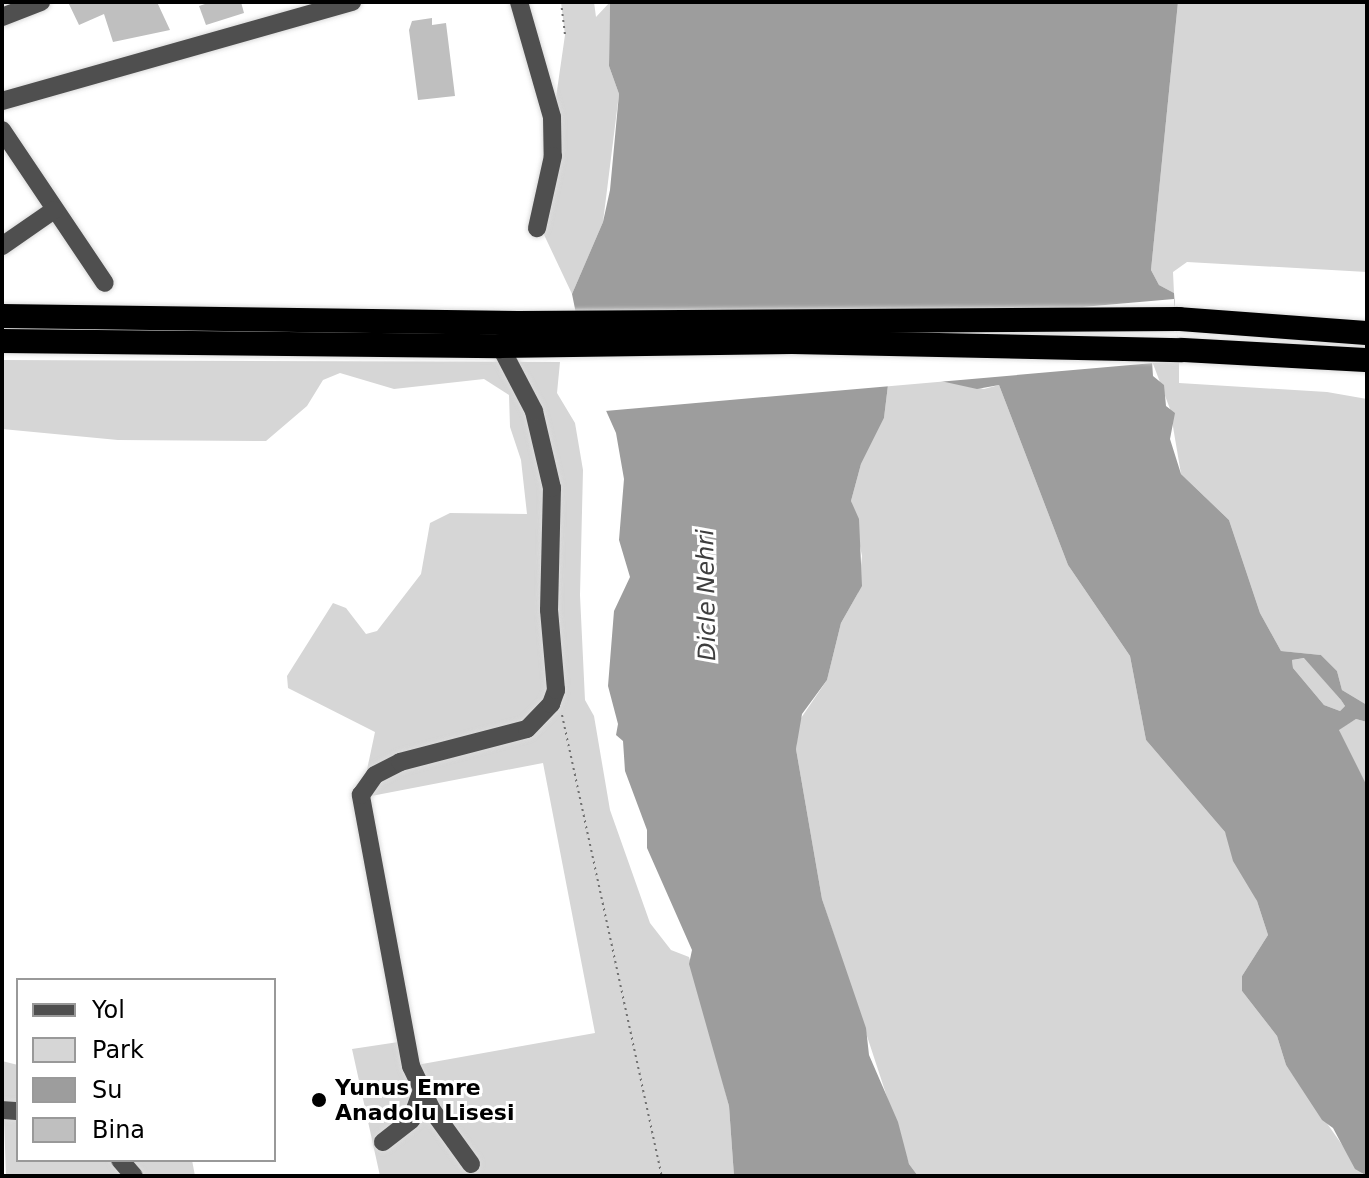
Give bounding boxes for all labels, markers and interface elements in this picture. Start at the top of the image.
water label: Dicle Nehri [691,529,723,661]
legend [16,978,276,1162]
text: Yol [92,996,125,1024]
text: Park [92,1036,144,1064]
place label: Yunus Emre Anadolu Lisesi [335,1074,514,1126]
text: Su [92,1076,122,1104]
marker: Yunus Emre Anadolu Lisesi [310,1091,328,1109]
text: Bina [92,1116,145,1144]

